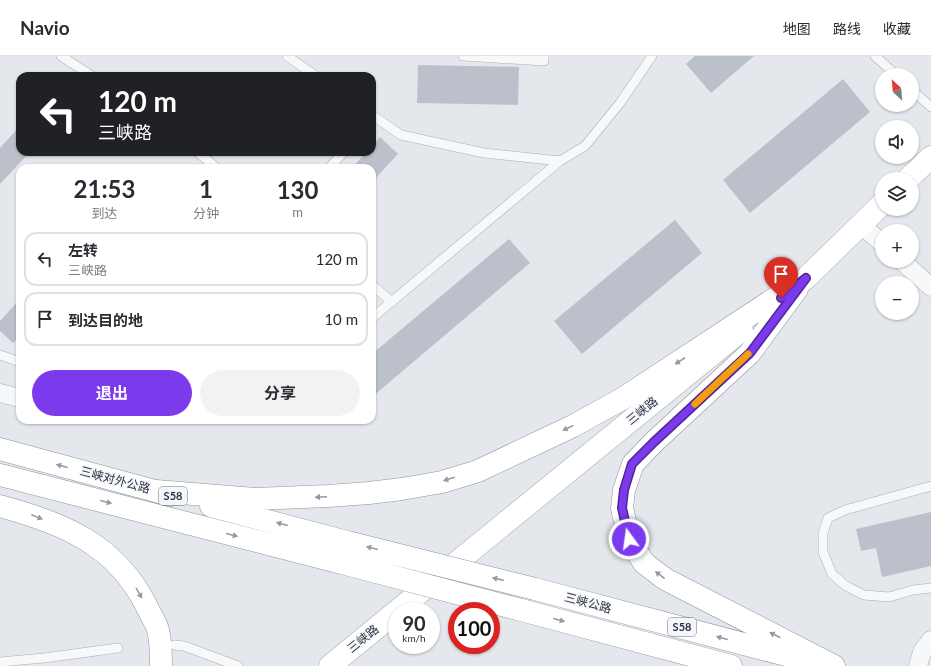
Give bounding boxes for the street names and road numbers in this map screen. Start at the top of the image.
street label: 三峡路 [623,393,660,428]
street label: 三峡对外公路 [78,463,152,496]
road number: S58 [159,487,187,505]
street label: 三峡公路 [563,589,613,616]
road number: S58 [668,618,696,636]
street label: 三峡路 [344,621,381,656]

